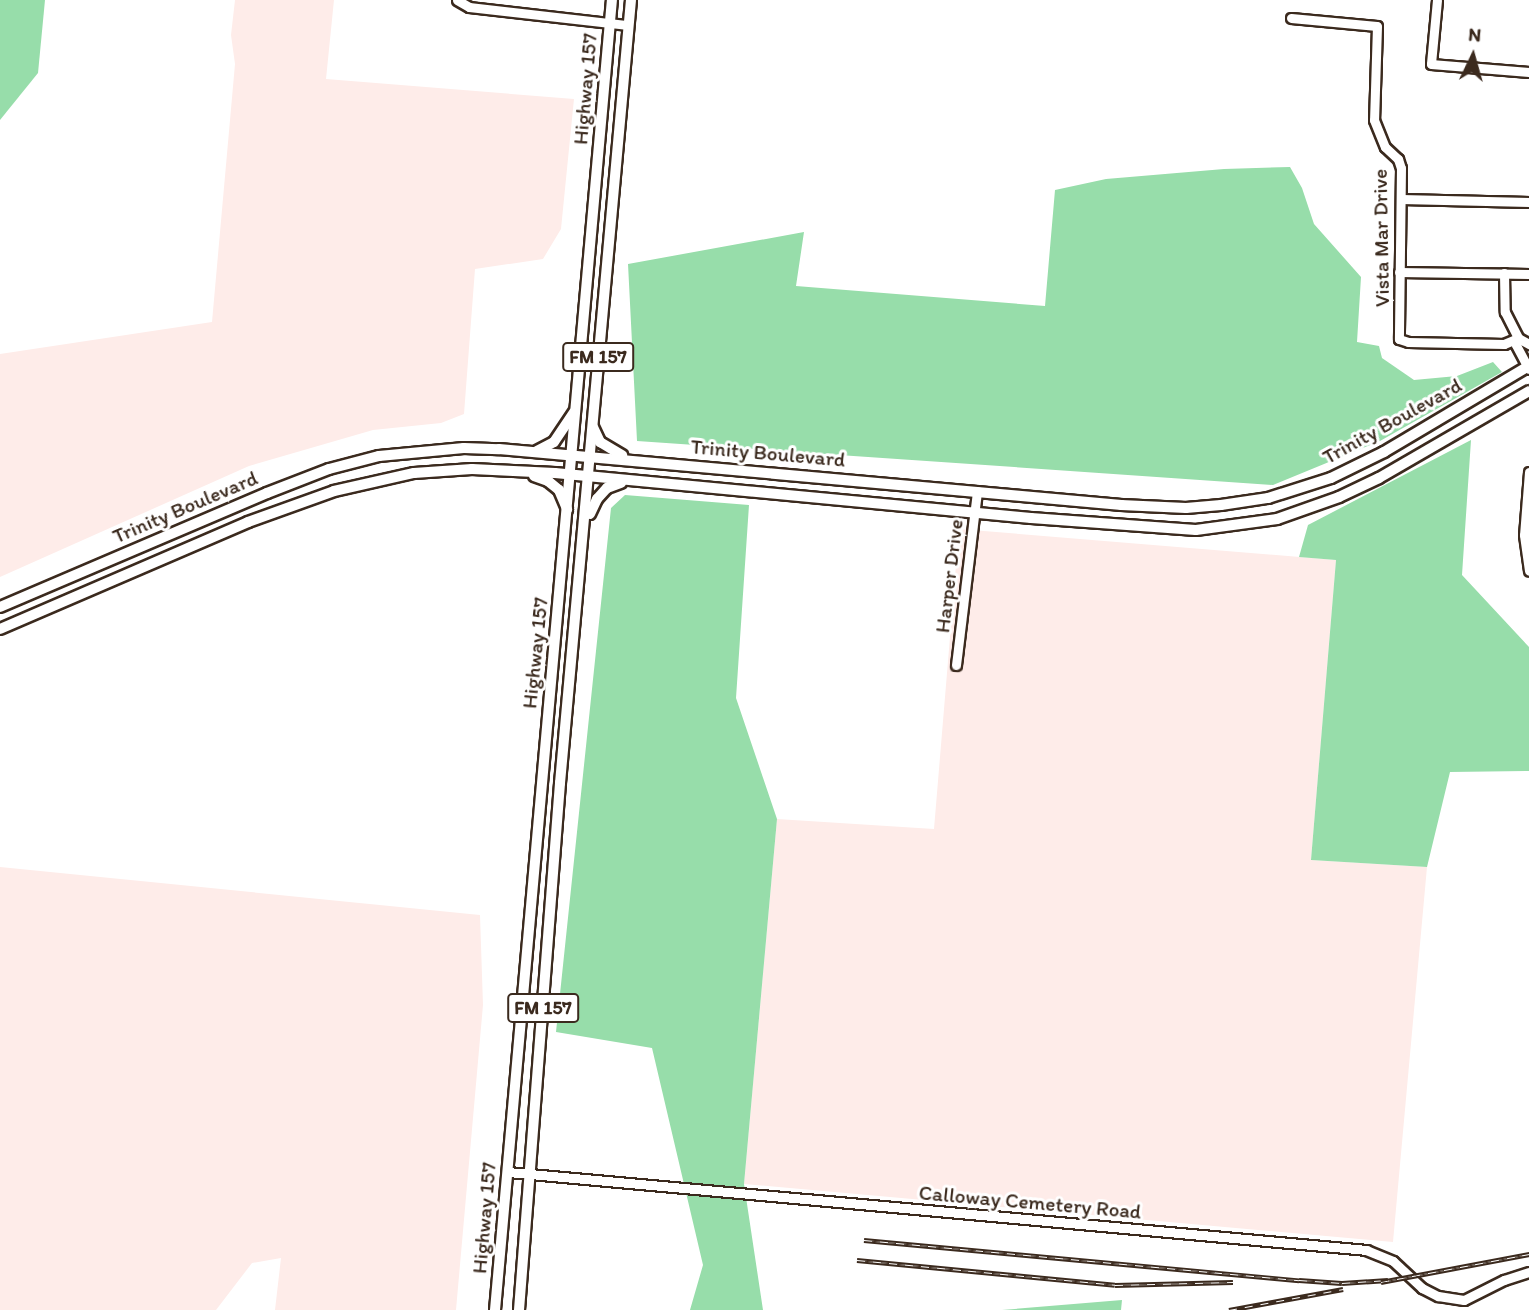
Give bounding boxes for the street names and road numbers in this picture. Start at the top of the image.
street label: Highway 157 [568,32,602,146]
street label: Vista Mar Drive [1367,169,1395,307]
road number: FM 157 [561,342,635,372]
street label: Trinity Boulevard [1318,372,1466,470]
street label: Trinity Boulevard [689,434,847,472]
street label: Trinity Boulevard [109,465,261,549]
street label: Harper Drive [930,518,968,634]
street label: Highway 157 [517,596,553,710]
road number: FM 157 [506,992,580,1024]
street label: Highway 157 [467,1161,501,1275]
street label: Calloway Cemetery Road [917,1180,1143,1224]

